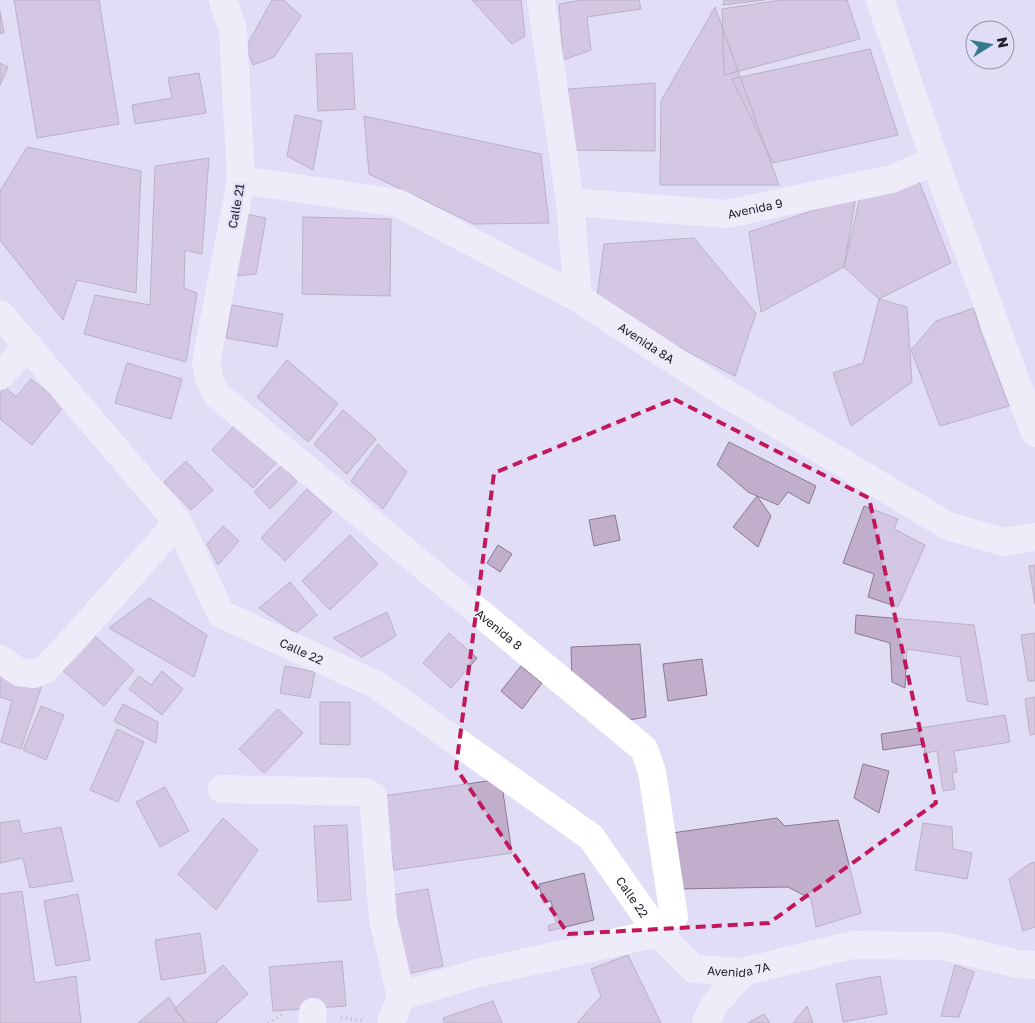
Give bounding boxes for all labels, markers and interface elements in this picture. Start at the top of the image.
north arrow [965,20,1015,70]
text: N [994,36,1013,49]
street label: Calle 21 [225,182,247,230]
street label: Avenida 9 [726,195,784,221]
street label: Avenida 8A [616,319,677,366]
street label: Avenida 8 [473,605,526,653]
street label: Calle 22 [277,634,326,667]
street label: Calle 22 [613,873,652,920]
street label: Avenida 7A [707,958,771,980]

